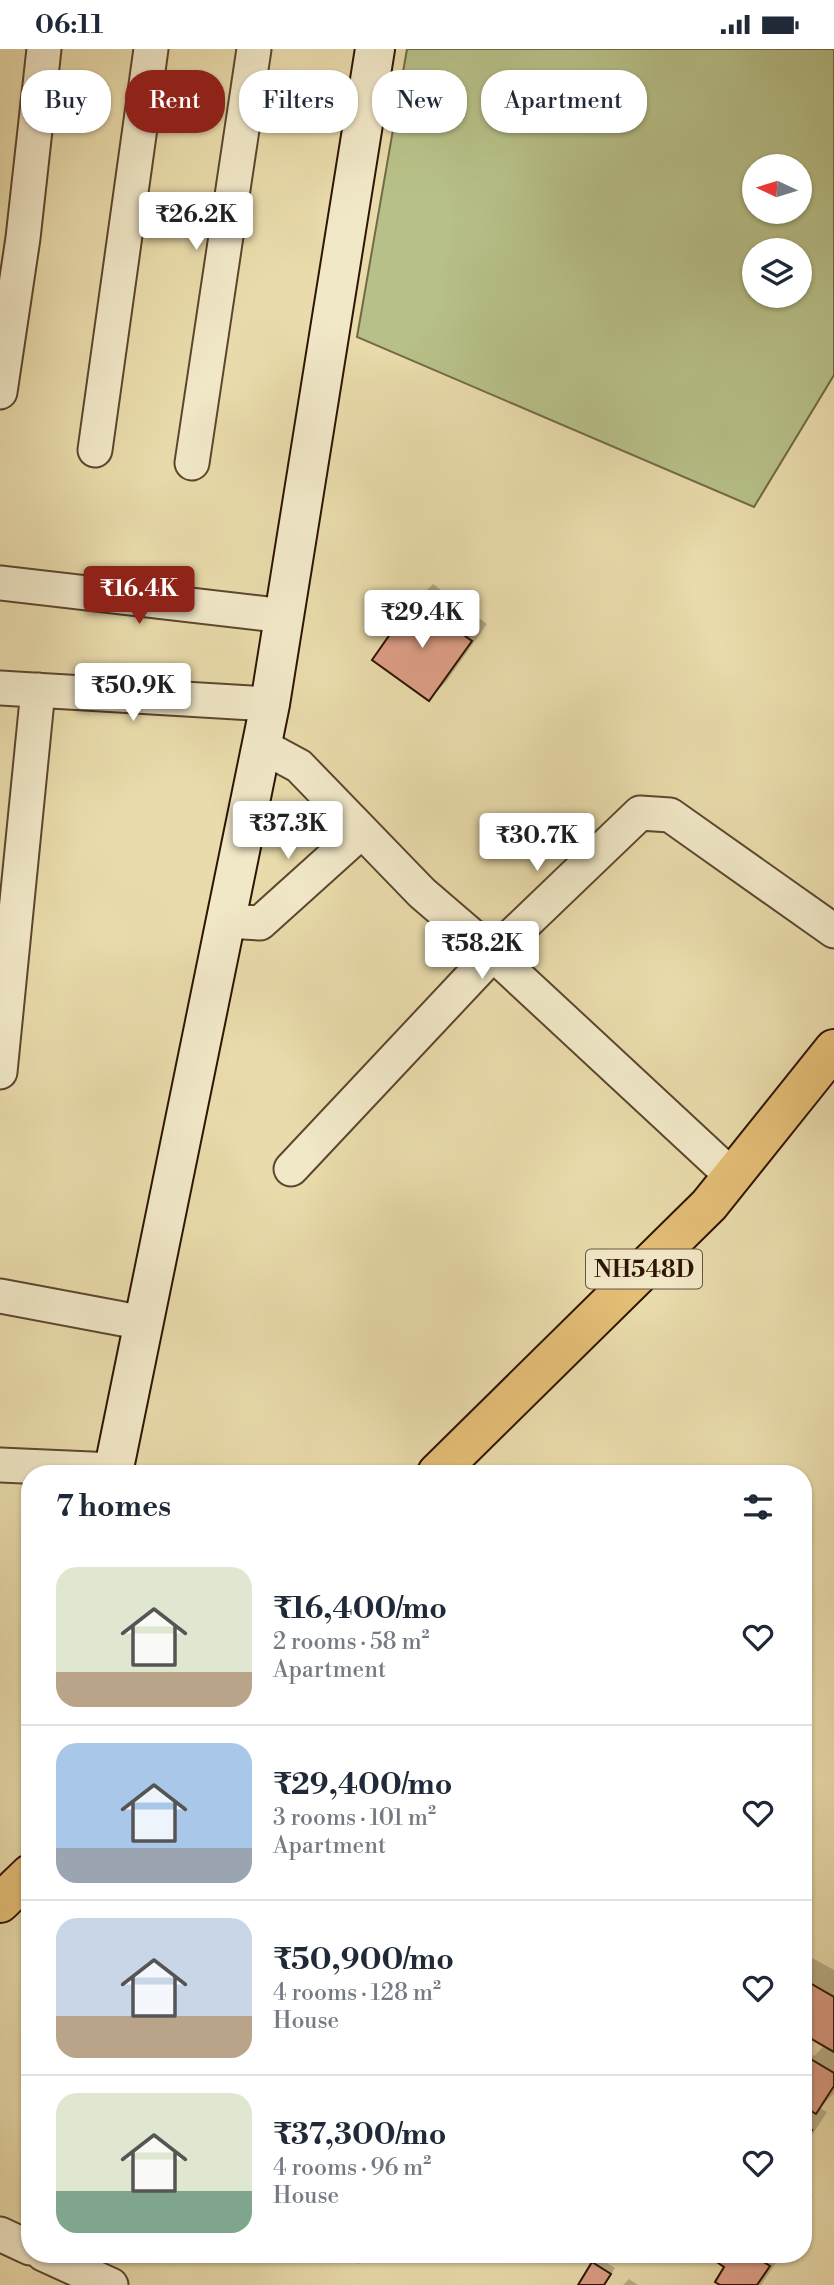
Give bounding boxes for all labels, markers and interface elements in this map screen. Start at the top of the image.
text: 06:11 [35,9,103,41]
chip: Buy [21,70,111,133]
chip: Rent [125,70,225,133]
chip: Filters [239,70,358,133]
chip: New [372,70,467,133]
chip: Apartment [481,70,647,133]
north arrow [742,154,812,224]
map controls [742,154,812,308]
pin: ₹26.2K [139,193,253,252]
text: ₹26.2K [155,201,237,229]
button: layers [742,238,812,308]
pin: ₹16.4K [82,567,196,626]
text: ₹16.4K [100,575,178,603]
pin: ₹29.4K [365,591,479,650]
text: ₹29.4K [380,599,464,627]
pin: ₹50.9K [76,663,190,723]
text: ₹50.9K [91,672,175,700]
pin: ₹37.3K [231,801,345,861]
text: ₹37.3K [249,810,327,838]
pin: ₹30.7K [480,813,594,873]
text: ₹30.7K [496,822,578,850]
pin: ₹58.2K [425,921,539,981]
text: ₹58.2K [441,930,523,958]
road number: NH548D [586,1249,702,1289]
text: 7 homes [56,1488,171,1526]
icon: filters [739,1488,777,1526]
text: ₹16,400/mo [273,1590,447,1628]
icon: home [112,1595,196,1679]
icon: heart [739,1618,777,1656]
text: 2 rooms · 58 m² [273,1628,430,1656]
text: Apartment [273,1656,386,1684]
text: ₹29,400/mo [273,1766,452,1804]
icon: home [112,1771,196,1855]
icon: heart [739,1794,777,1832]
text: 3 rooms · 101 m² [273,1804,436,1832]
text: Apartment [273,1832,386,1860]
text: ₹50,900/mo [273,1941,454,1979]
icon: home [112,1946,196,2030]
icon: heart [739,1969,777,2007]
text: 4 rooms · 128 m² [273,1979,441,2007]
text: House [273,2007,339,2035]
text: ₹37,300/mo [273,2116,446,2154]
icon: home [112,2121,196,2205]
icon: heart [739,2144,777,2182]
text: 4 rooms · 96 m² [273,2154,431,2182]
text: House [273,2182,339,2210]

